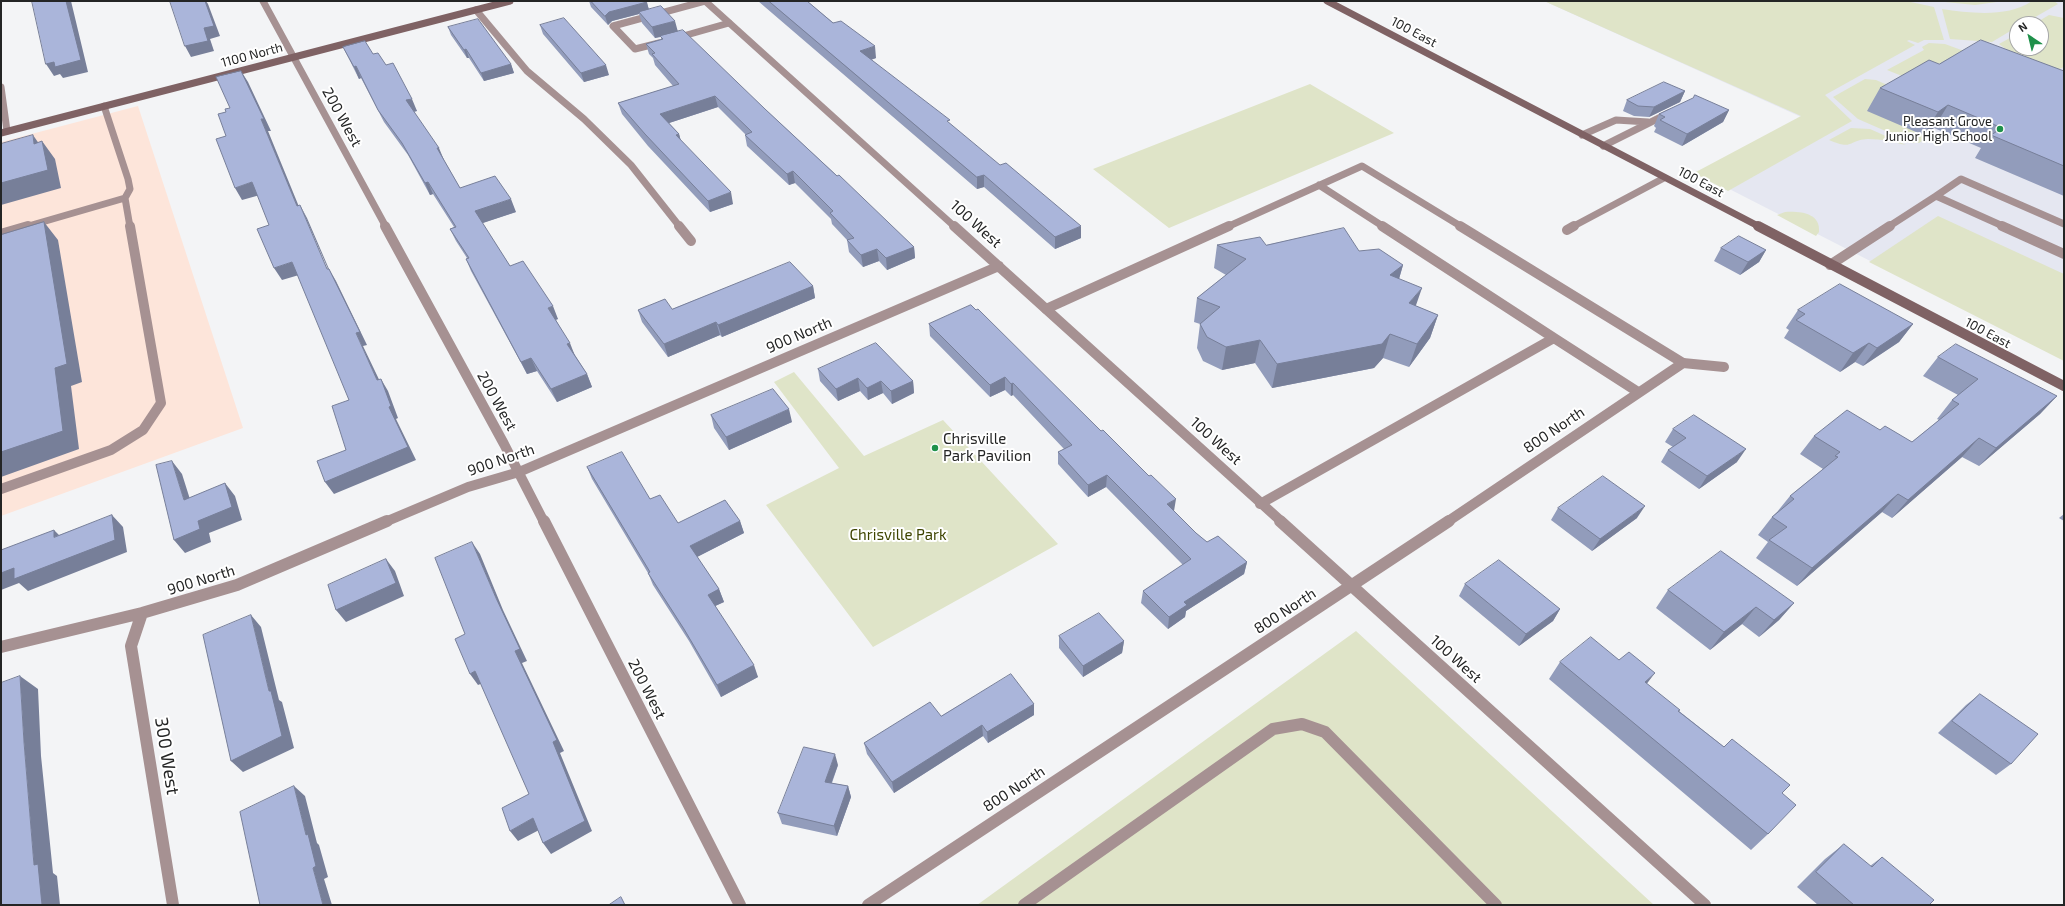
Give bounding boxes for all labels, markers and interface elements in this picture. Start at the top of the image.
street label: 100 East [1388,13,1440,51]
north arrow [2009,16,2049,56]
text: N [2015,19,2029,34]
street label: 1100 North [219,39,285,71]
street label: 200 West [318,84,366,150]
place label: Pleasant Grove Junior High School [1884,114,1992,145]
marker: Pleasant Grove Junior High School [1995,124,2005,134]
street label: 100 East [1675,163,1727,201]
street label: 100 West [947,196,1005,252]
street label: 900 North [763,313,835,357]
street label: 100 East [1962,314,2014,352]
street label: 200 West [473,368,521,434]
street label: 800 North [1520,403,1588,457]
street label: 100 West [1187,413,1245,469]
place label: Chrisville Park Pavilion [943,430,1031,465]
street label: 900 North [465,440,537,480]
marker: Chrisville Park Pavilion [930,443,940,453]
park label: Chrisville Park [849,526,947,544]
street label: 900 North [165,561,237,599]
street label: 800 North [1251,584,1319,638]
street label: 100 West [1427,631,1485,687]
street label: 200 West [624,656,670,722]
street label: 300 West [150,716,184,796]
street label: 800 North [980,762,1048,816]

